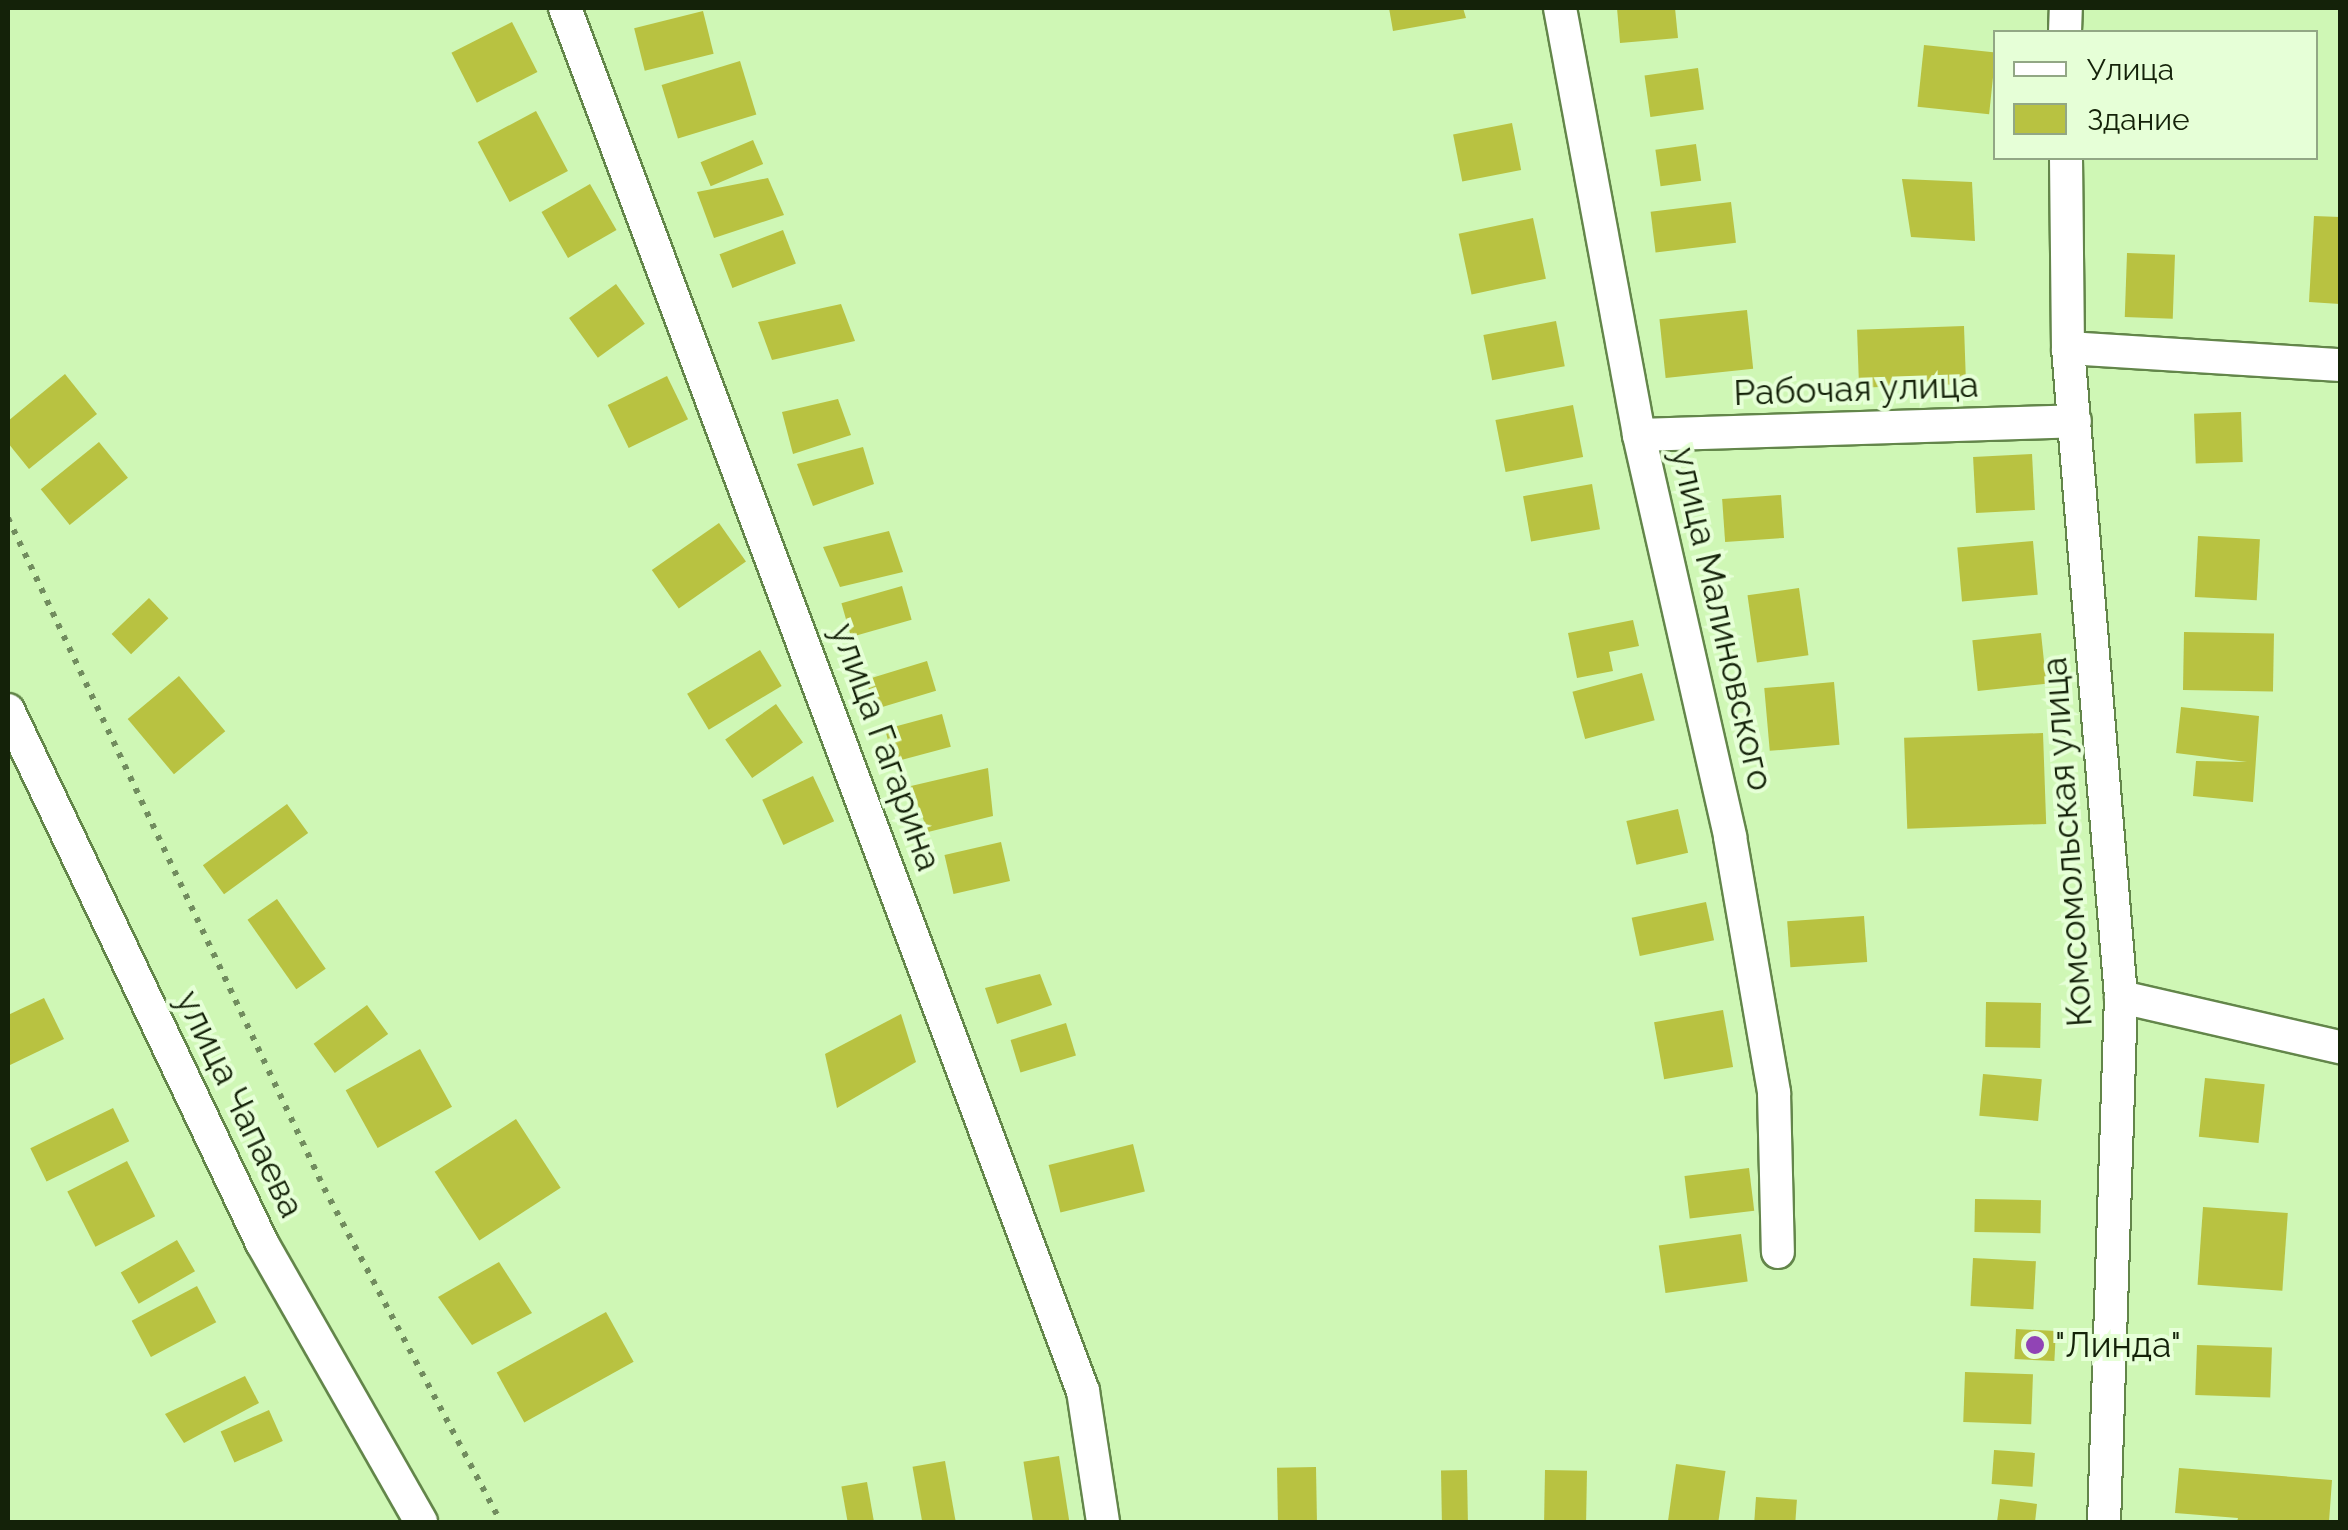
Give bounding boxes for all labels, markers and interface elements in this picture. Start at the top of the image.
legend [1993,30,2318,160]
text: Улица [2087,52,2174,87]
text: Здание [2087,102,2190,137]
street label: Рабочая улица [1732,364,1980,414]
street label: улица Малиновского [1662,444,1782,794]
street label: улица Гагарина [822,618,950,876]
street label: Комсомольская улица [2033,655,2101,1029]
street label: улица Чапаева [167,984,313,1224]
place label: "Линда" [2055,1324,2181,1366]
marker: "Линда" [2024,1334,2046,1356]

